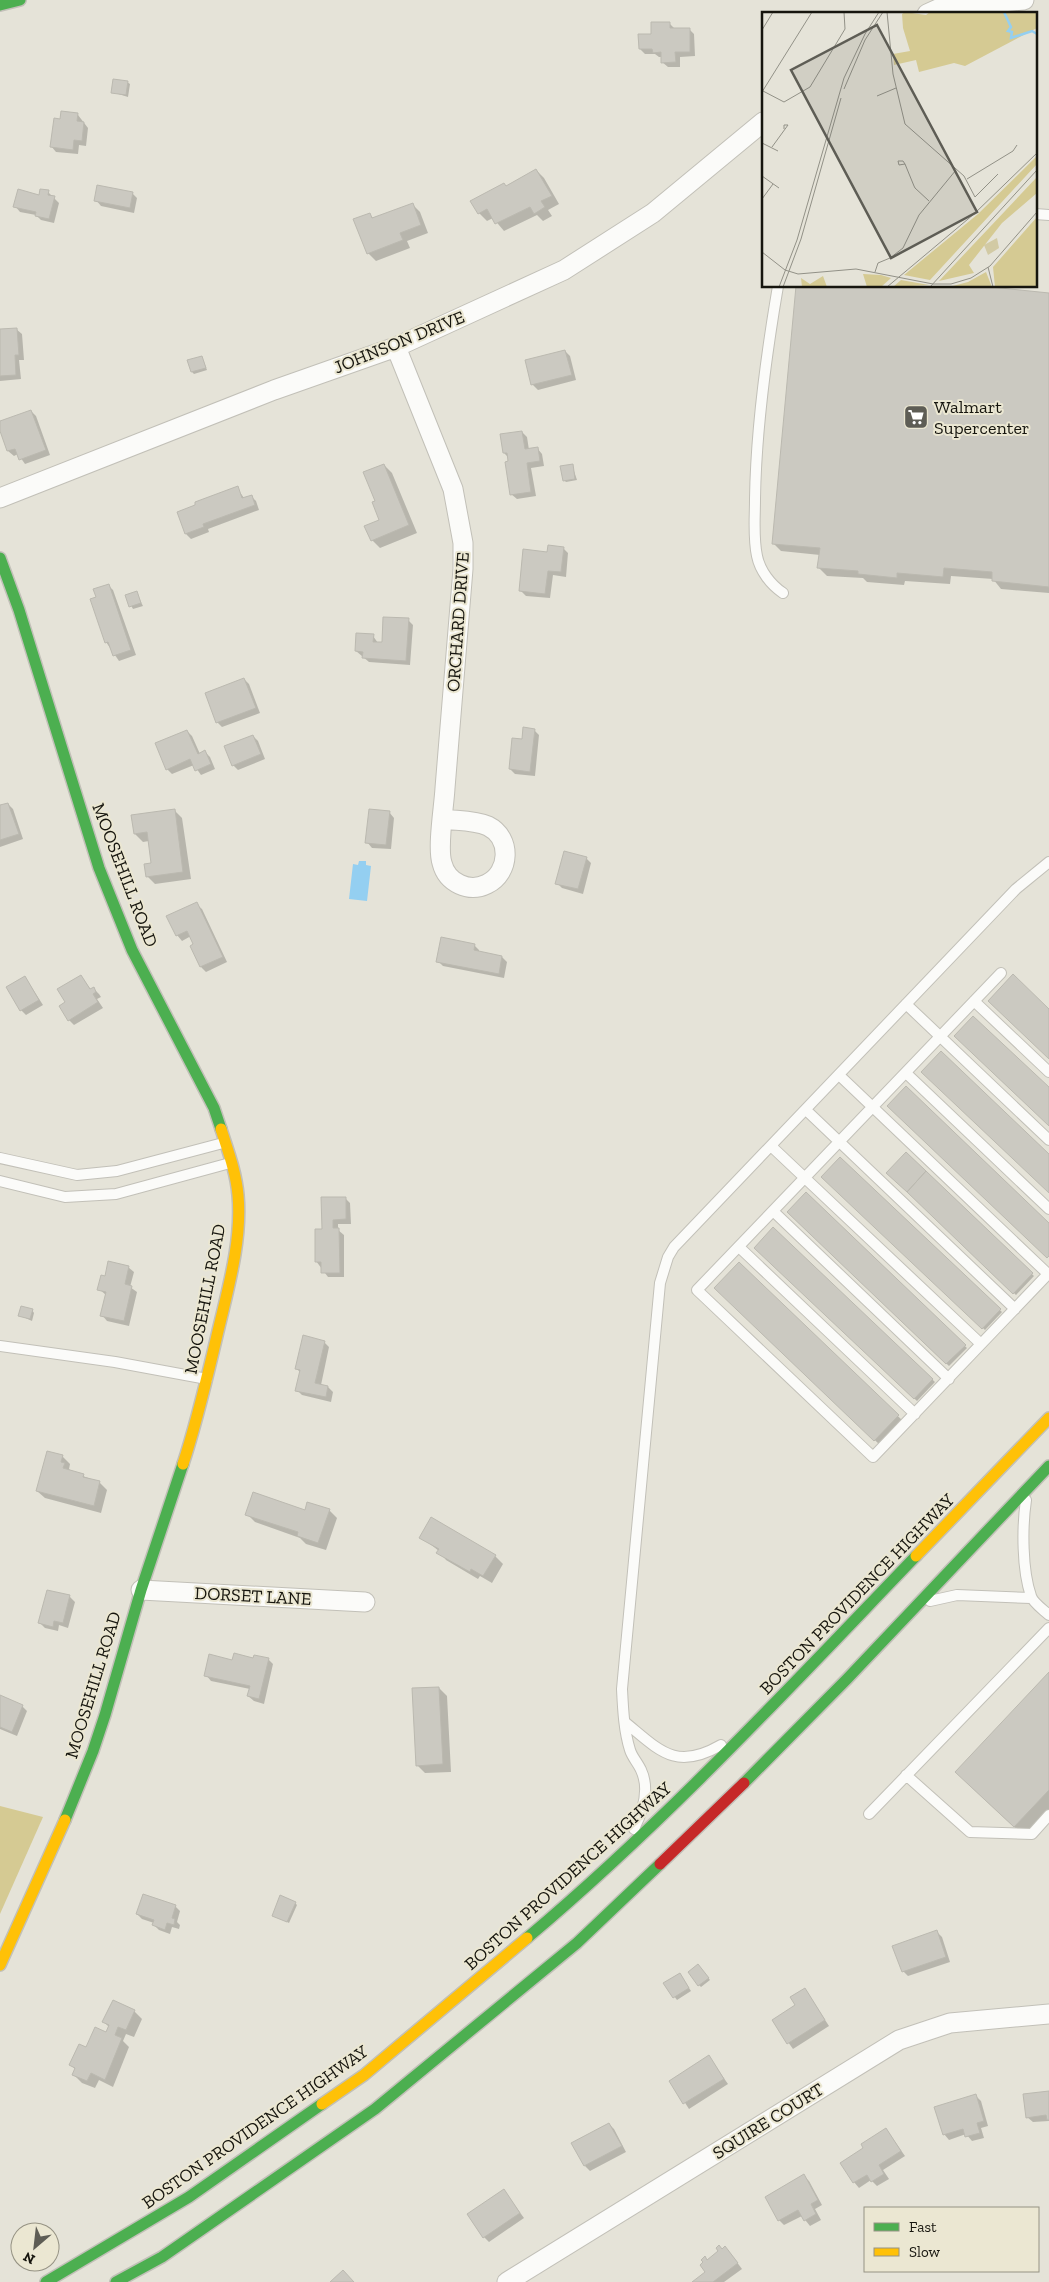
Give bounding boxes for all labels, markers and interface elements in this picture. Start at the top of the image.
inset map [762,12,1036,288]
street label: JOHNSON DRIVE [330,306,468,378]
place label: Walmart Supercenter [934,396,1029,439]
supermarket icon: Walmart Supercenter [903,404,929,430]
street label: ORCHARD DRIVE [442,551,474,693]
street label: MOOSEHILL ROAD [87,800,163,950]
street label: MOOSEHILL ROAD [180,1222,230,1376]
street label: BOSTON PROVIDENCE HIGHWAY [755,1489,959,1699]
street label: DORSET LANE [194,1582,312,1610]
street label: MOOSEHILL ROAD [60,1609,126,1761]
street label: BOSTON PROVIDENCE HIGHWAY [460,1777,676,1975]
street label: BOSTON PROVIDENCE HIGHWAY [138,2040,372,2214]
street label: SQUIRE COURT [708,2078,828,2164]
legend [864,2207,1039,2272]
text: Fast [909,2218,937,2236]
north arrow [10,2222,60,2272]
text: Slow [909,2243,941,2261]
text: N [20,2248,38,2268]

